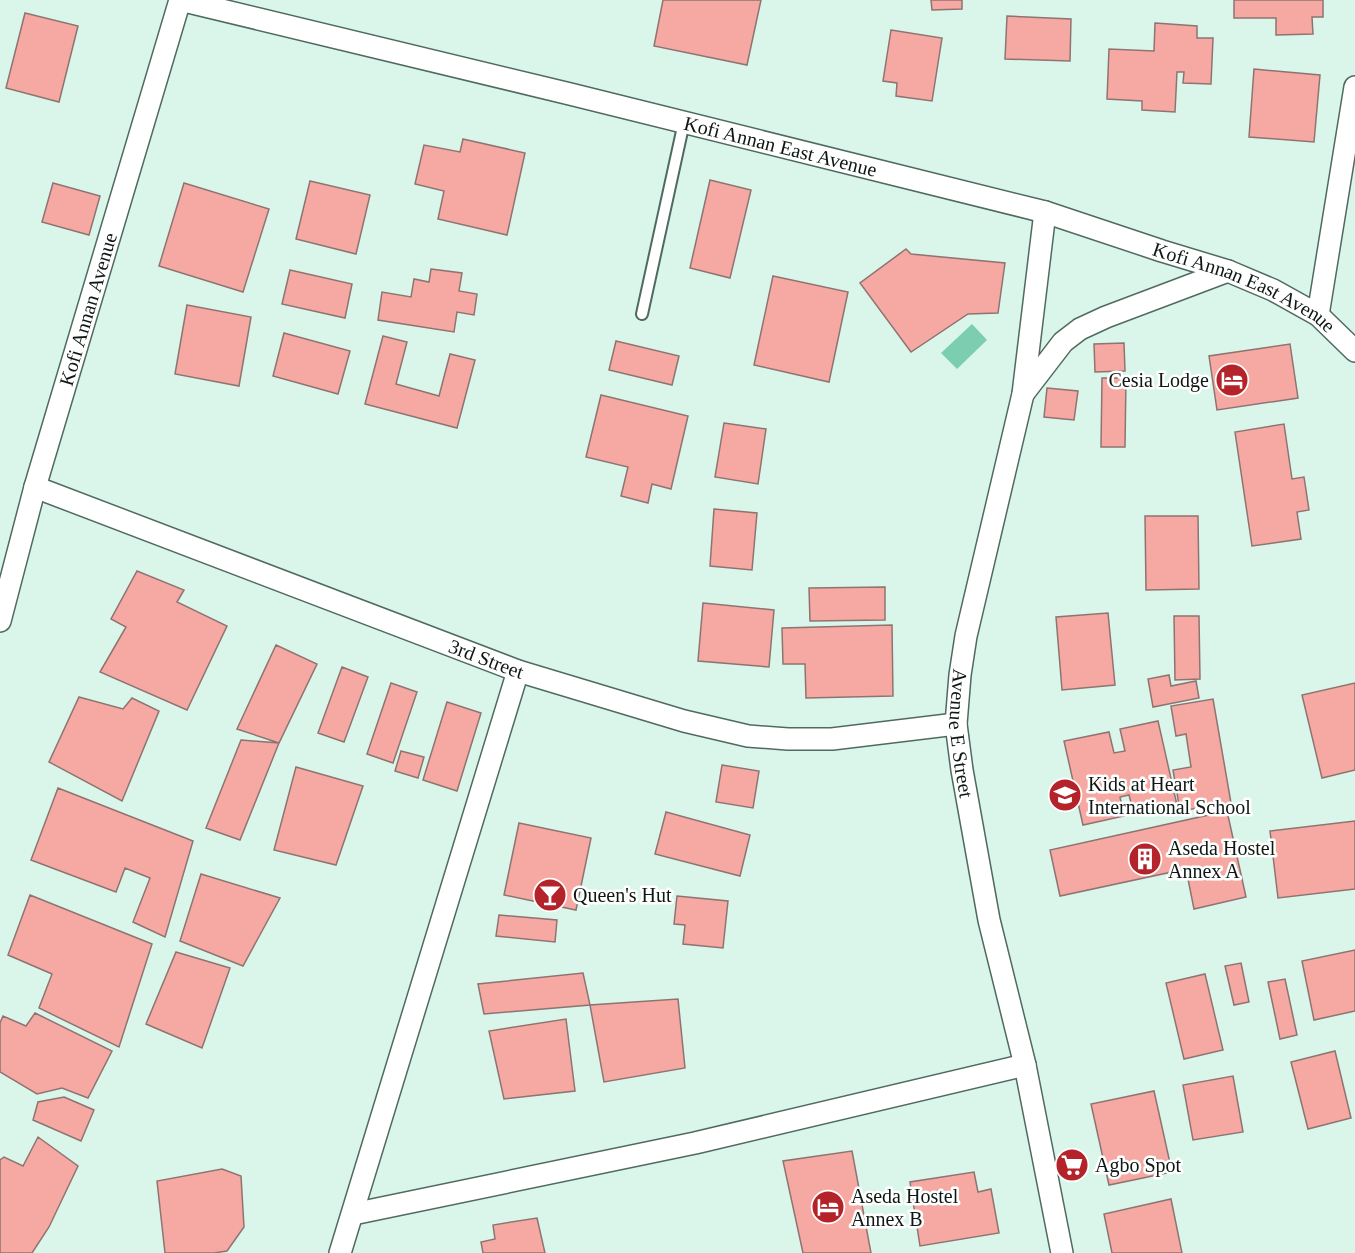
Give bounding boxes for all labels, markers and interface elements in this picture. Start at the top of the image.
street label: Kofi Annan East Avenue [682,112,879,181]
street label: Kofi Annan Avenue [55,230,121,388]
street label: Kofi Annan East Avenue [1150,238,1340,337]
hotel icon: Cesia Lodge [1214,362,1250,398]
place label: Cesia Lodge [1108,369,1209,392]
street label: 3rd Street [446,635,527,683]
street label: Avenue E Street [945,668,978,800]
place label: Kids at Heart International School [1088,773,1251,818]
school or university icon: Kids at Heart International School [1047,777,1083,813]
place label: Aseda Hostel Annex A [1168,837,1276,882]
building icon: Aseda Hostel Annex A [1127,841,1163,877]
bar icon: Queen's Hut [532,877,568,913]
place label: Queen's Hut [573,884,672,906]
supermarket icon: Agbo Spot [1054,1147,1090,1183]
place label: Agbo Spot [1095,1154,1182,1177]
place label: Aseda Hostel Annex B [851,1185,959,1230]
hotel icon: Aseda Hostel Annex B [810,1189,846,1225]

